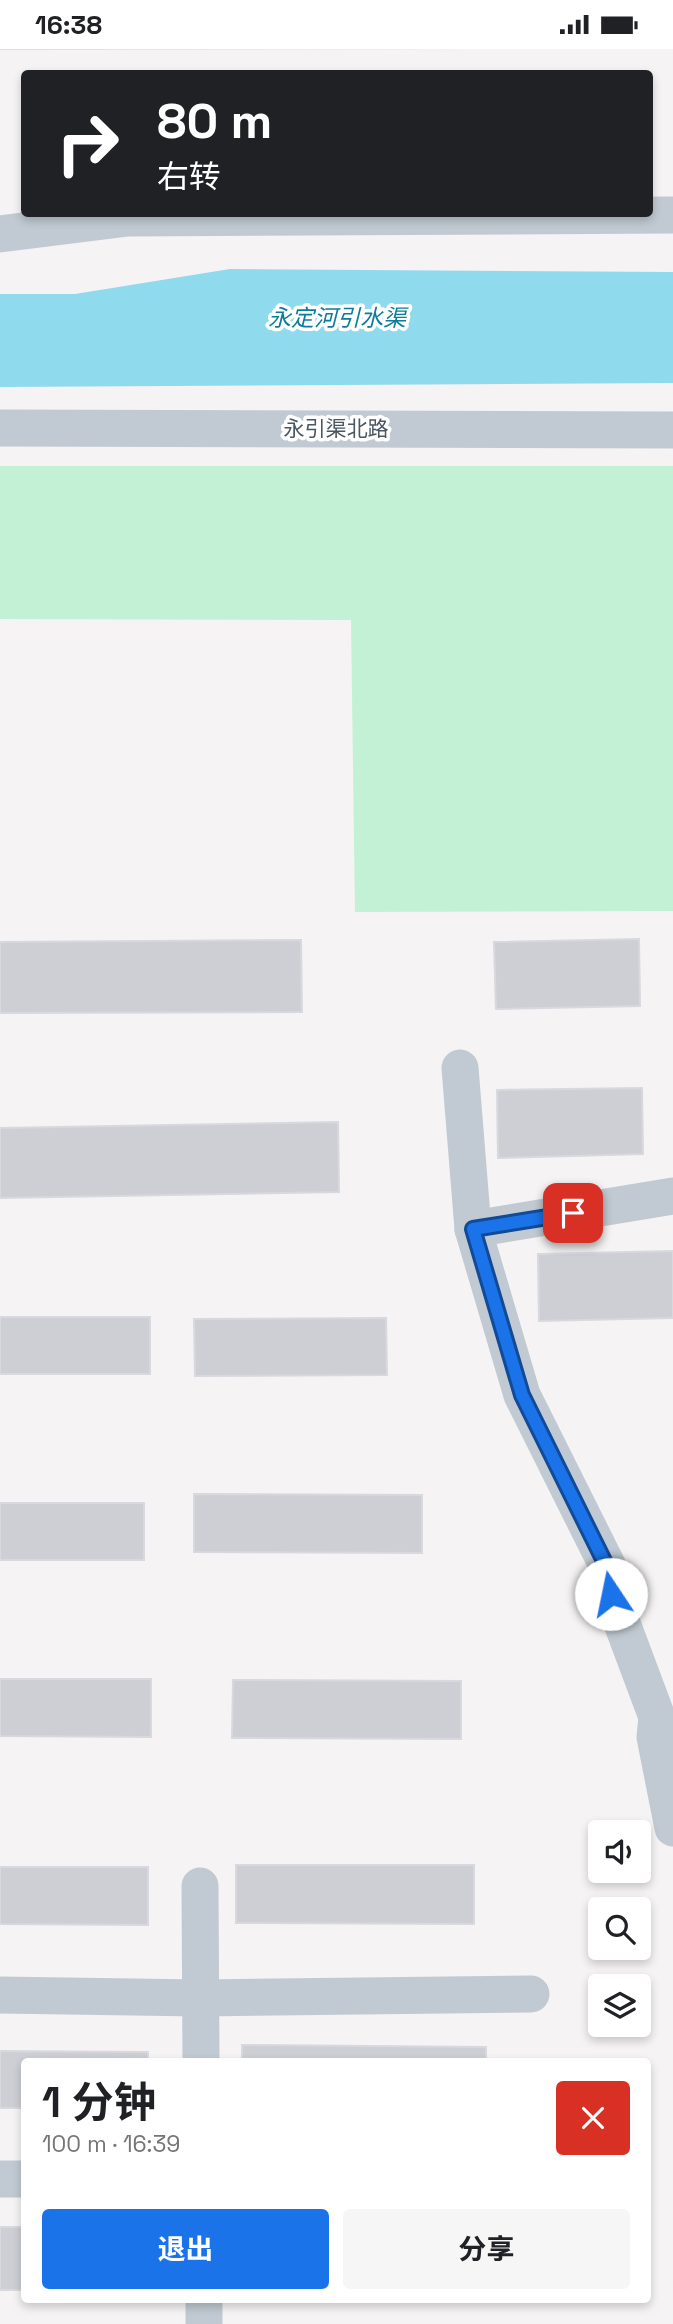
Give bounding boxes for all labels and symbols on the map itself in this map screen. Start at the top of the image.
water label: 永定河引水渠 [268,303,409,333]
street label: 永引渠北路 [284,415,389,442]
pin [543,1183,603,1243]
position arrow [574,1557,648,1631]

